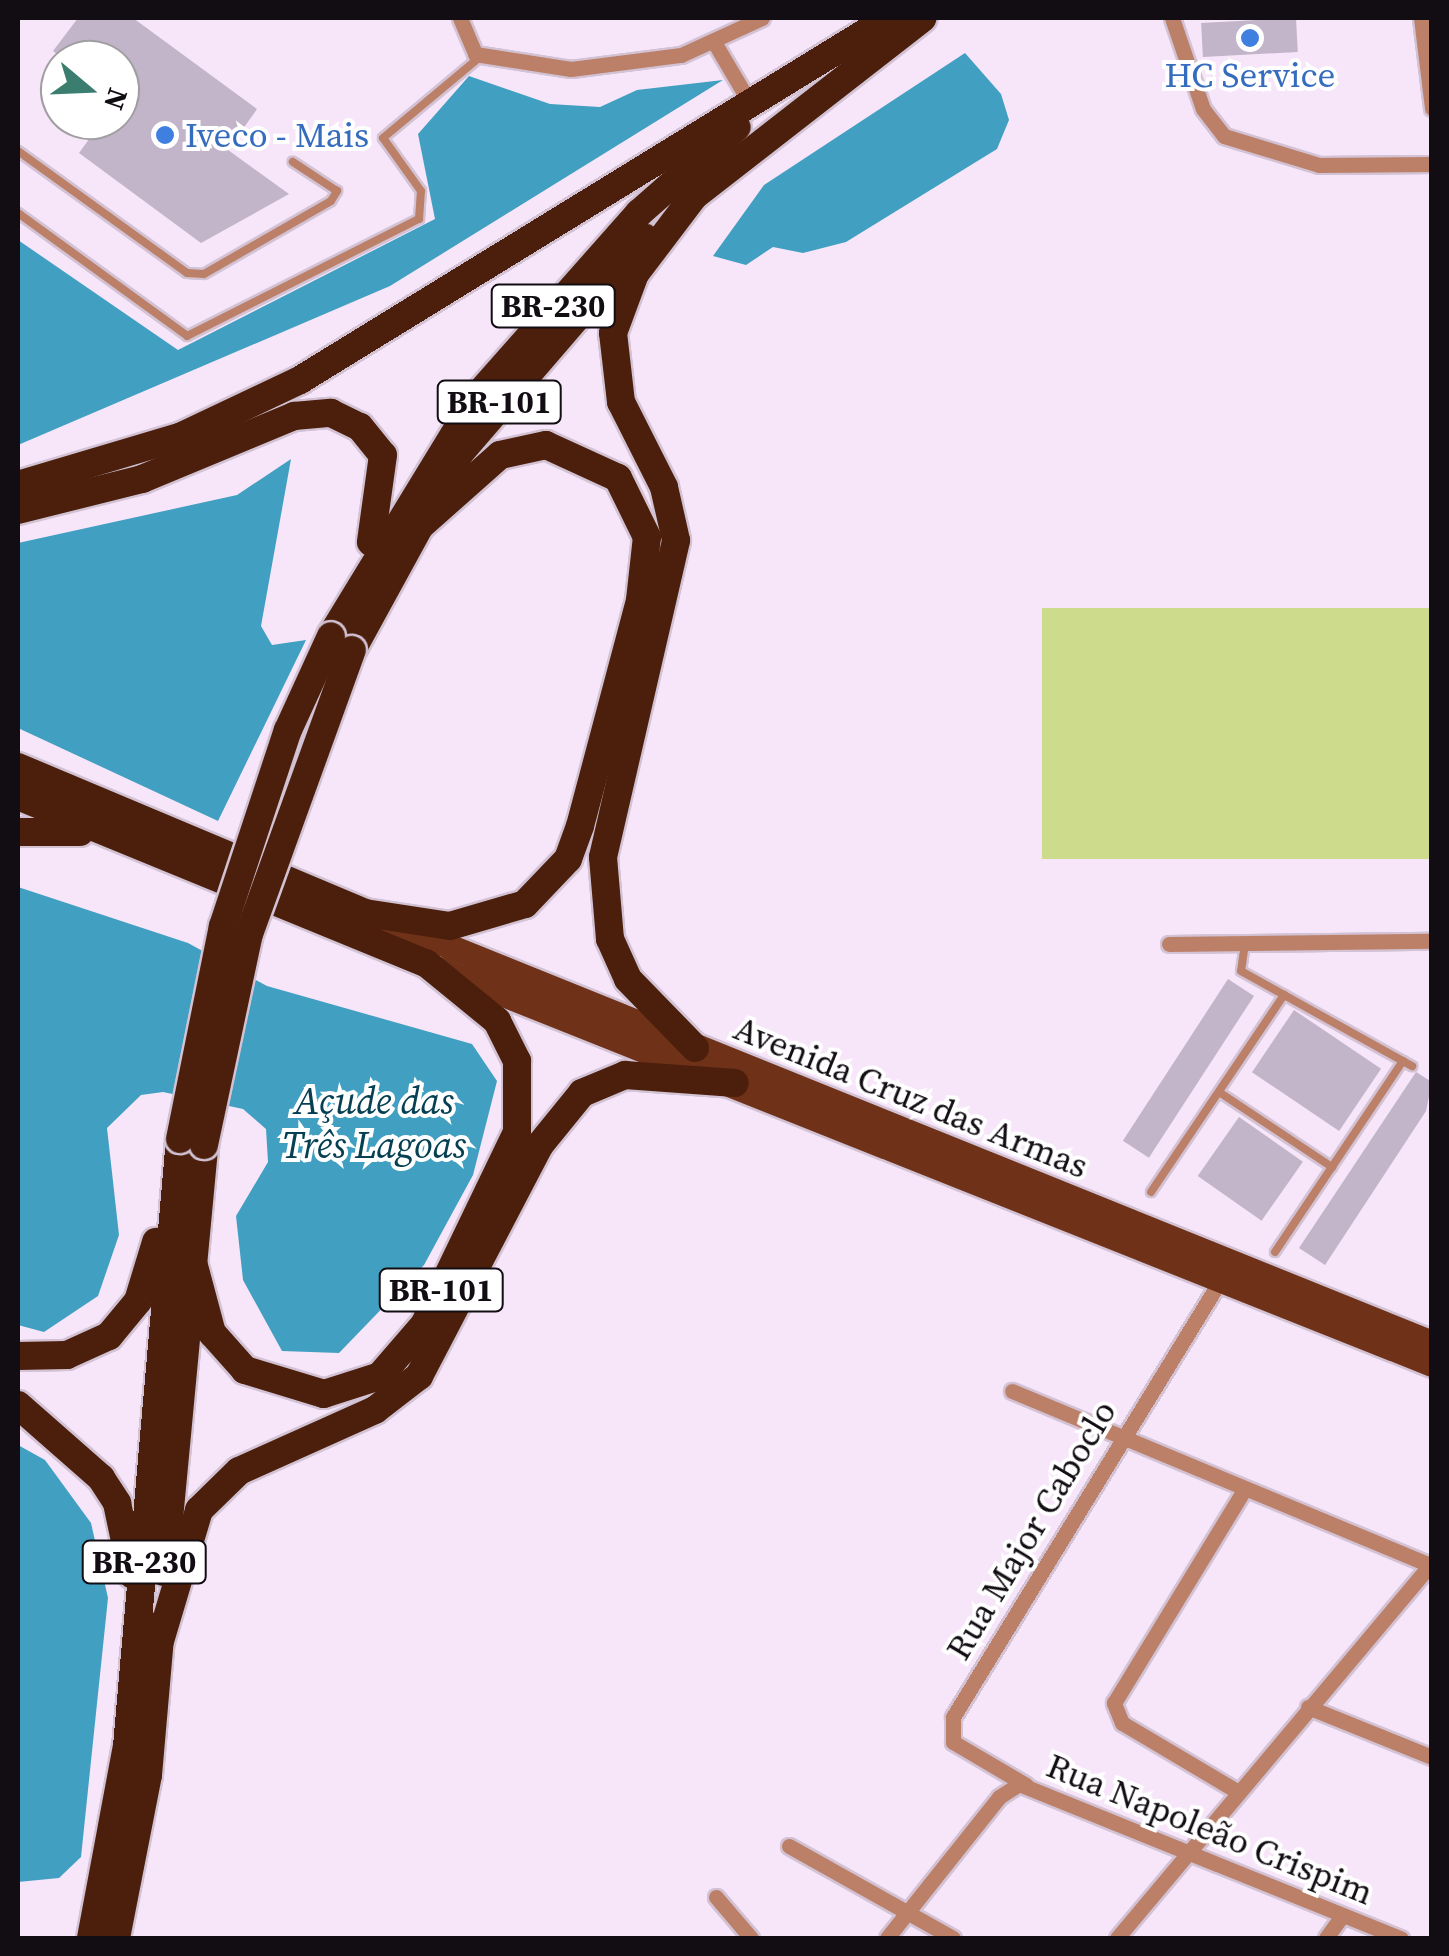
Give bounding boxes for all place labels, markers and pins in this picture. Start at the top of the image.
marker: HC Service [1239,27,1261,49]
place label: HC Service [1165,54,1335,96]
place label: Iveco - Mais [185,114,369,156]
marker: Iveco - Mais [154,124,176,146]

